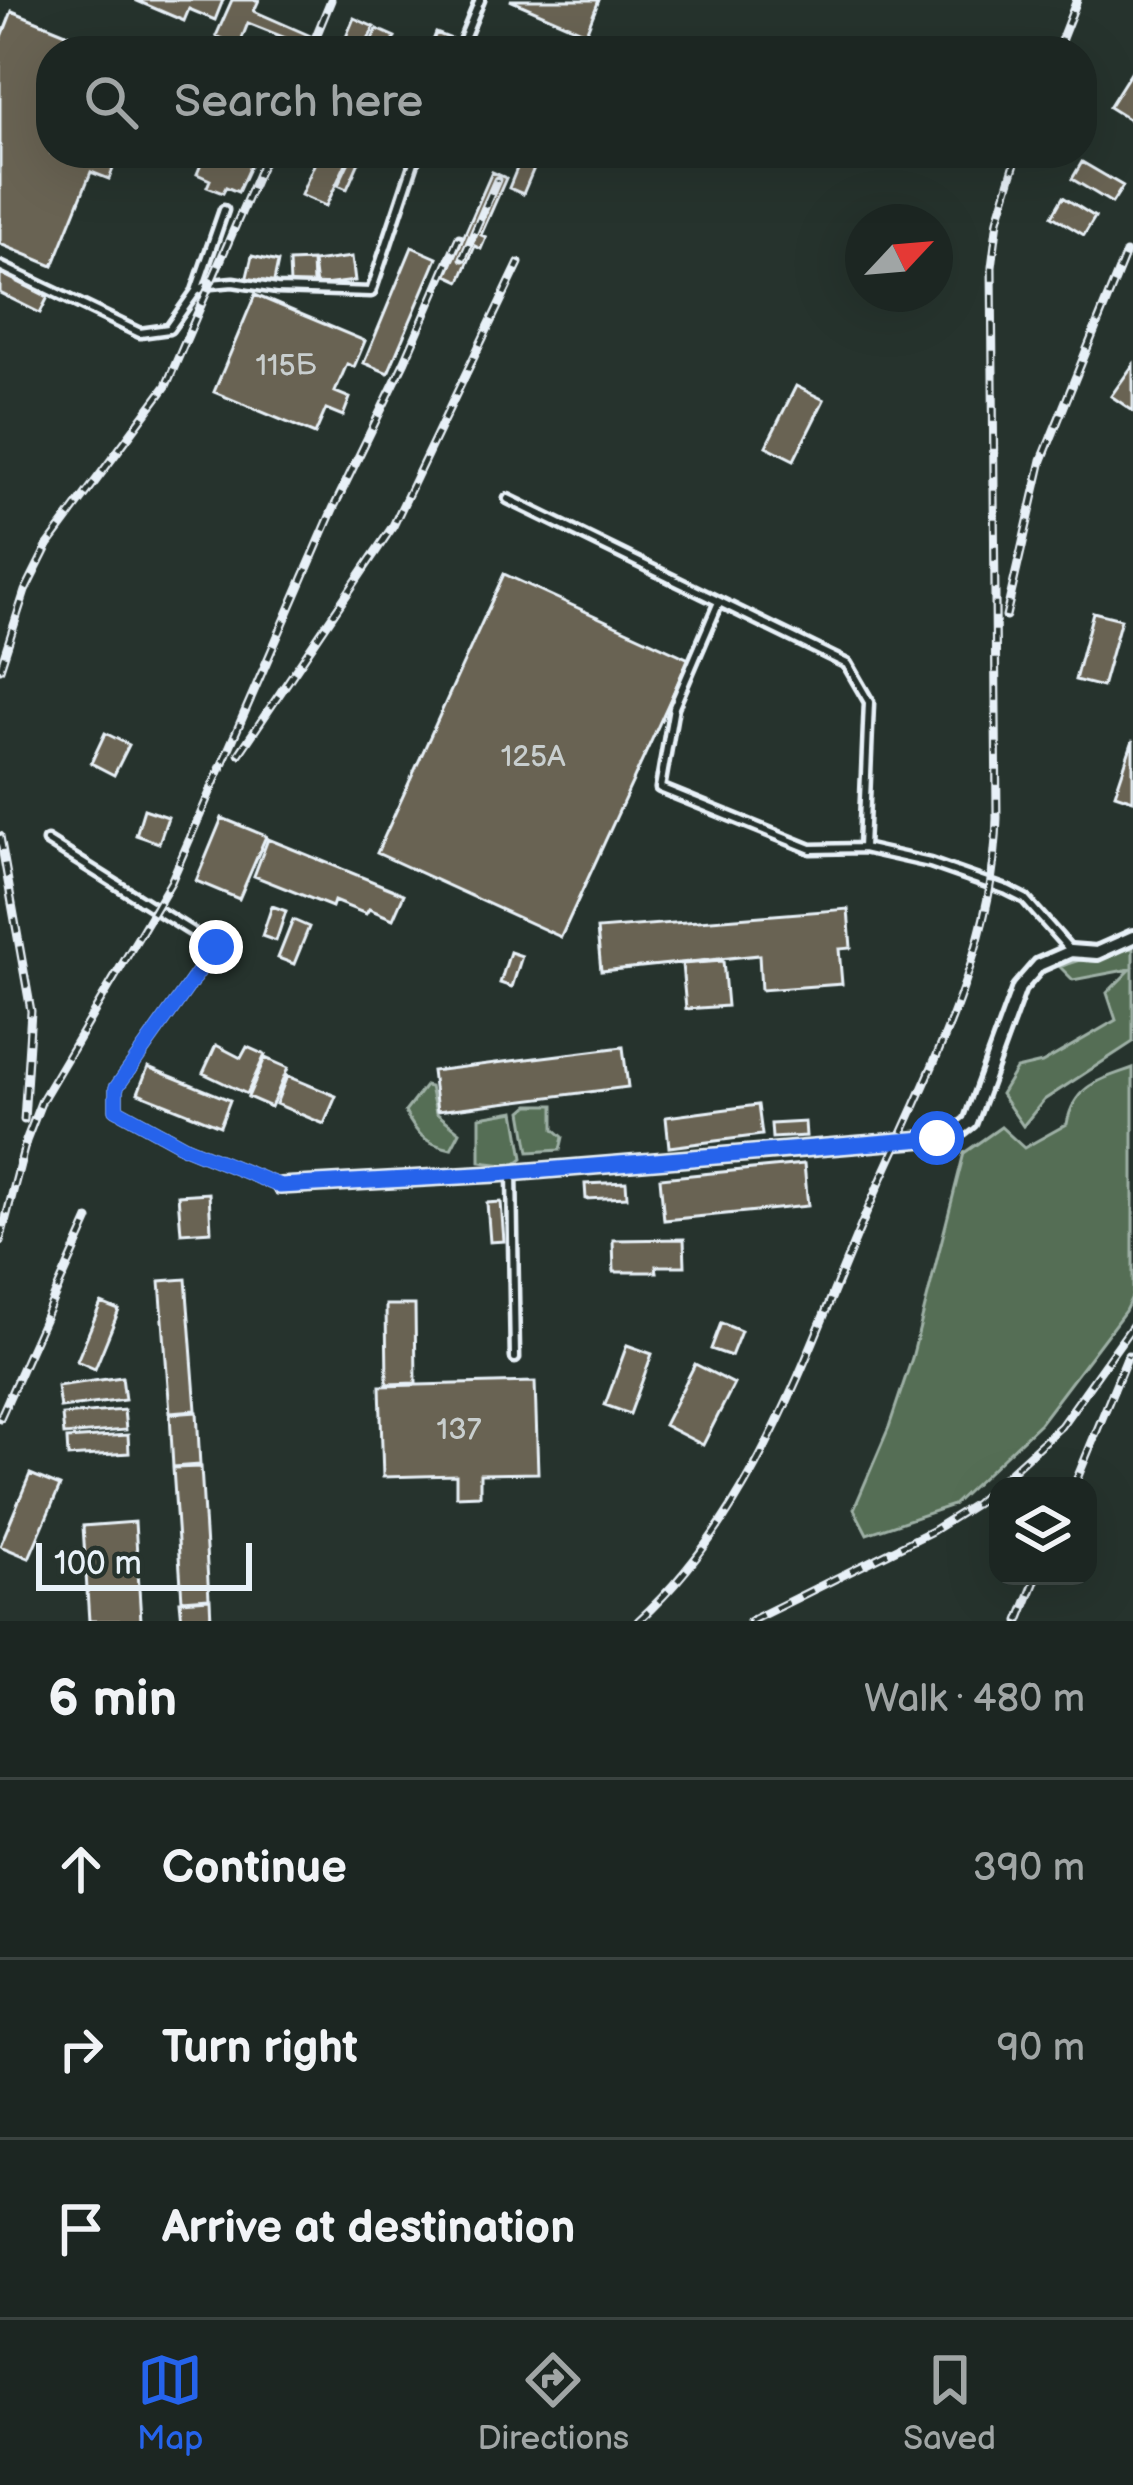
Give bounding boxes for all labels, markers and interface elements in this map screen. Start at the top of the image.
search box [36,36,1097,168]
icon: search [78,69,144,135]
text: Search here [174,75,423,130]
north arrow [845,204,953,312]
house number: 115Б [255,348,317,384]
house number: 125А [501,739,566,775]
route end [189,920,243,974]
route start [910,1111,964,1165]
house number: 137 [437,1412,482,1448]
map controls [989,1477,1097,1585]
button: layers [989,1477,1097,1585]
scale bar [36,1537,252,1590]
text: 100 m [54,1544,142,1584]
text: 6 min [48,1669,177,1730]
text: Walk · 480 m [864,1676,1085,1723]
icon: ahead [48,1836,114,1902]
text: Continue [162,1841,347,1896]
text: 390 m [973,1845,1085,1892]
icon: right [48,2016,114,2082]
text: Turn right [162,2021,358,2076]
text: 90 m [997,2025,1085,2072]
icon: arrive [48,2196,114,2262]
text: Arrive at destination [162,2201,575,2256]
tab: Map [137,2347,203,2459]
tab: Directions [478,2347,629,2459]
tab: Saved [903,2347,996,2459]

